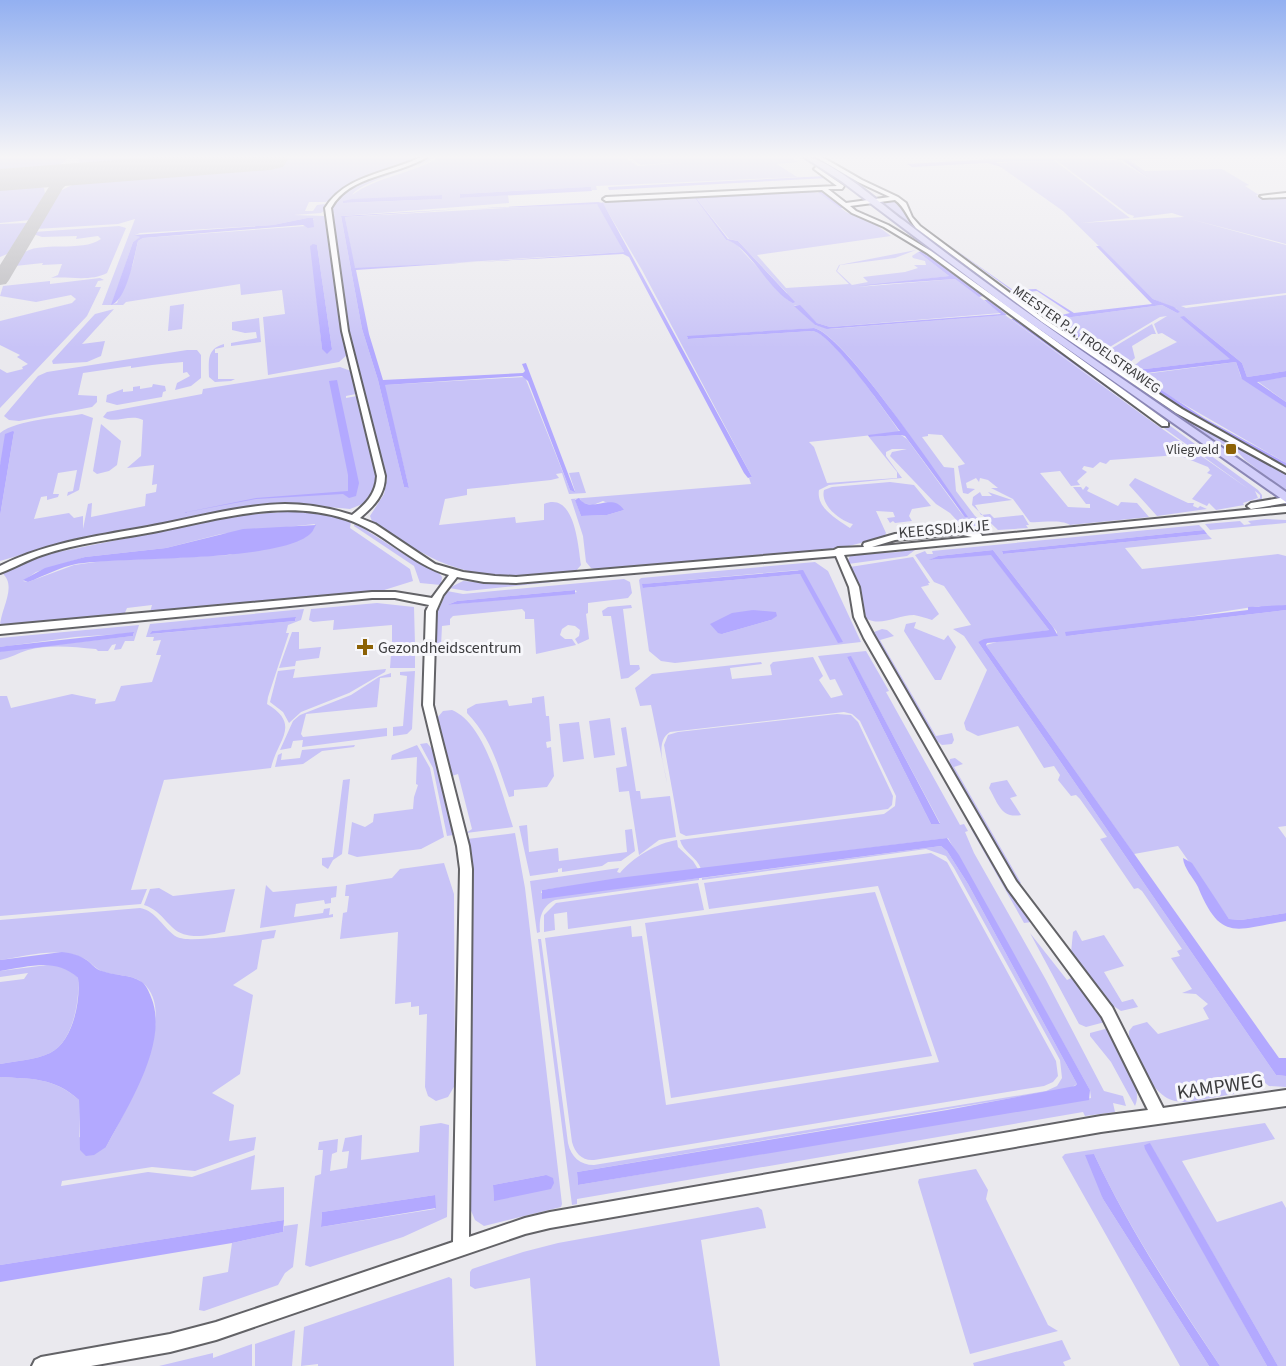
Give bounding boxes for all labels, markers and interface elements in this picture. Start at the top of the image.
street label: MEESTER P.J. TROELSTRAWEG [1009,281,1164,399]
place label: Vliegveld [1166,440,1219,460]
marker: Vliegveld [1224,442,1238,456]
street label: KEEGSDIJKJE [897,514,991,544]
place label: Gezondheidscentrum [378,637,522,659]
marker: Gezondheidscentrum [356,638,374,656]
street label: KAMPWEG [1175,1067,1265,1107]

